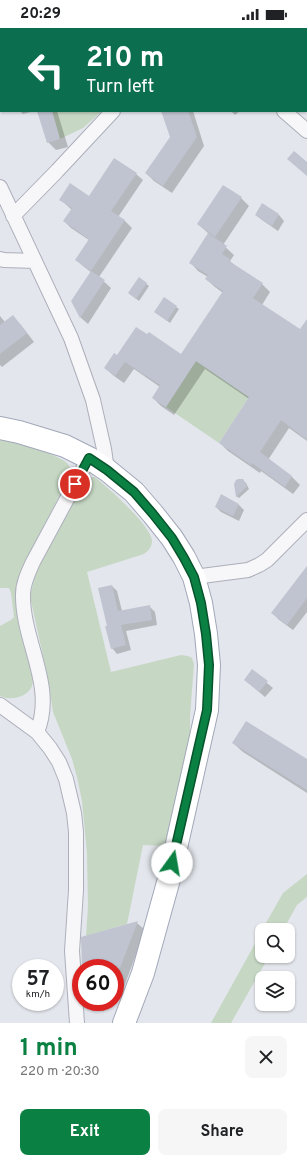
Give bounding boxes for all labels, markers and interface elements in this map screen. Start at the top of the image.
text: 20:29 [20,5,61,24]
text: 210 m [86,41,164,77]
icon: left [20,44,72,96]
text: Turn left [86,76,154,99]
pin [58,467,92,501]
icon: arrive [64,473,86,495]
position arrow [151,842,193,884]
map controls [255,923,295,1011]
button: search [255,923,295,963]
speed limit sign: 60 [72,959,124,1011]
text: 57 [27,967,49,993]
button: layers [255,971,295,1011]
text: km/h [26,988,50,1001]
text: 1 min [20,1034,78,1064]
button: close [245,1036,287,1078]
text: 220 m · 20:30 [20,1064,100,1080]
button: Exit [20,1109,150,1155]
button: Share [158,1109,287,1155]

